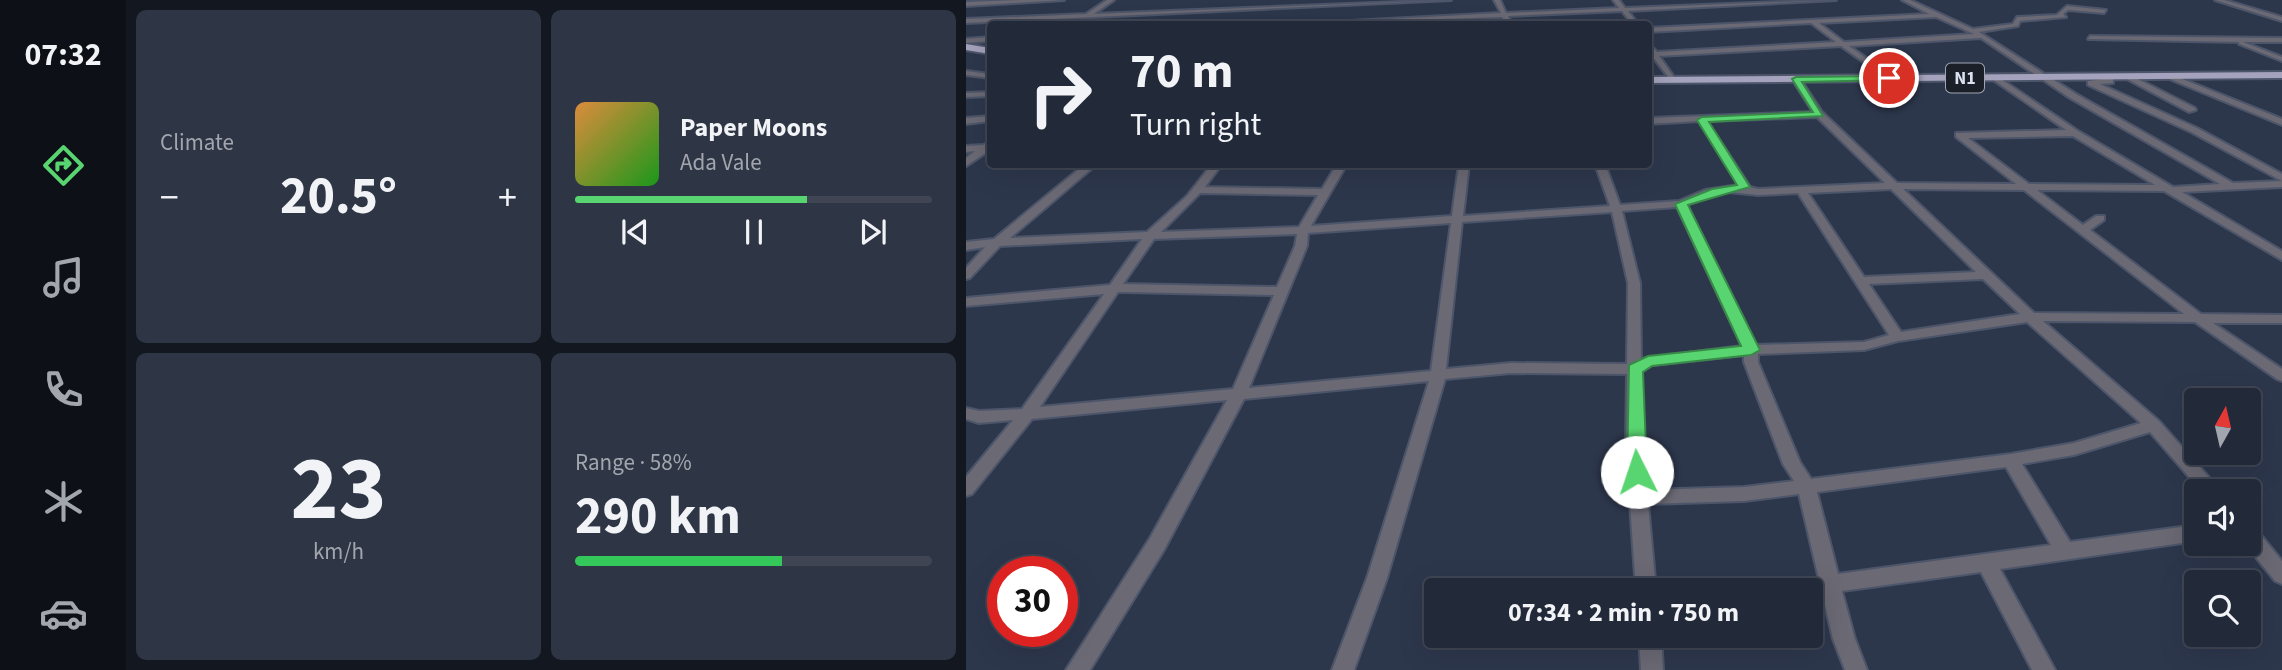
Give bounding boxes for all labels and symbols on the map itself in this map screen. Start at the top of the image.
pin [1859,48,1919,108]
road number: N1 [1946,64,1984,92]
north arrow [2184,388,2261,466]
position arrow [1600,435,1674,509]
speed limit sign: 30 [987,556,1078,647]

